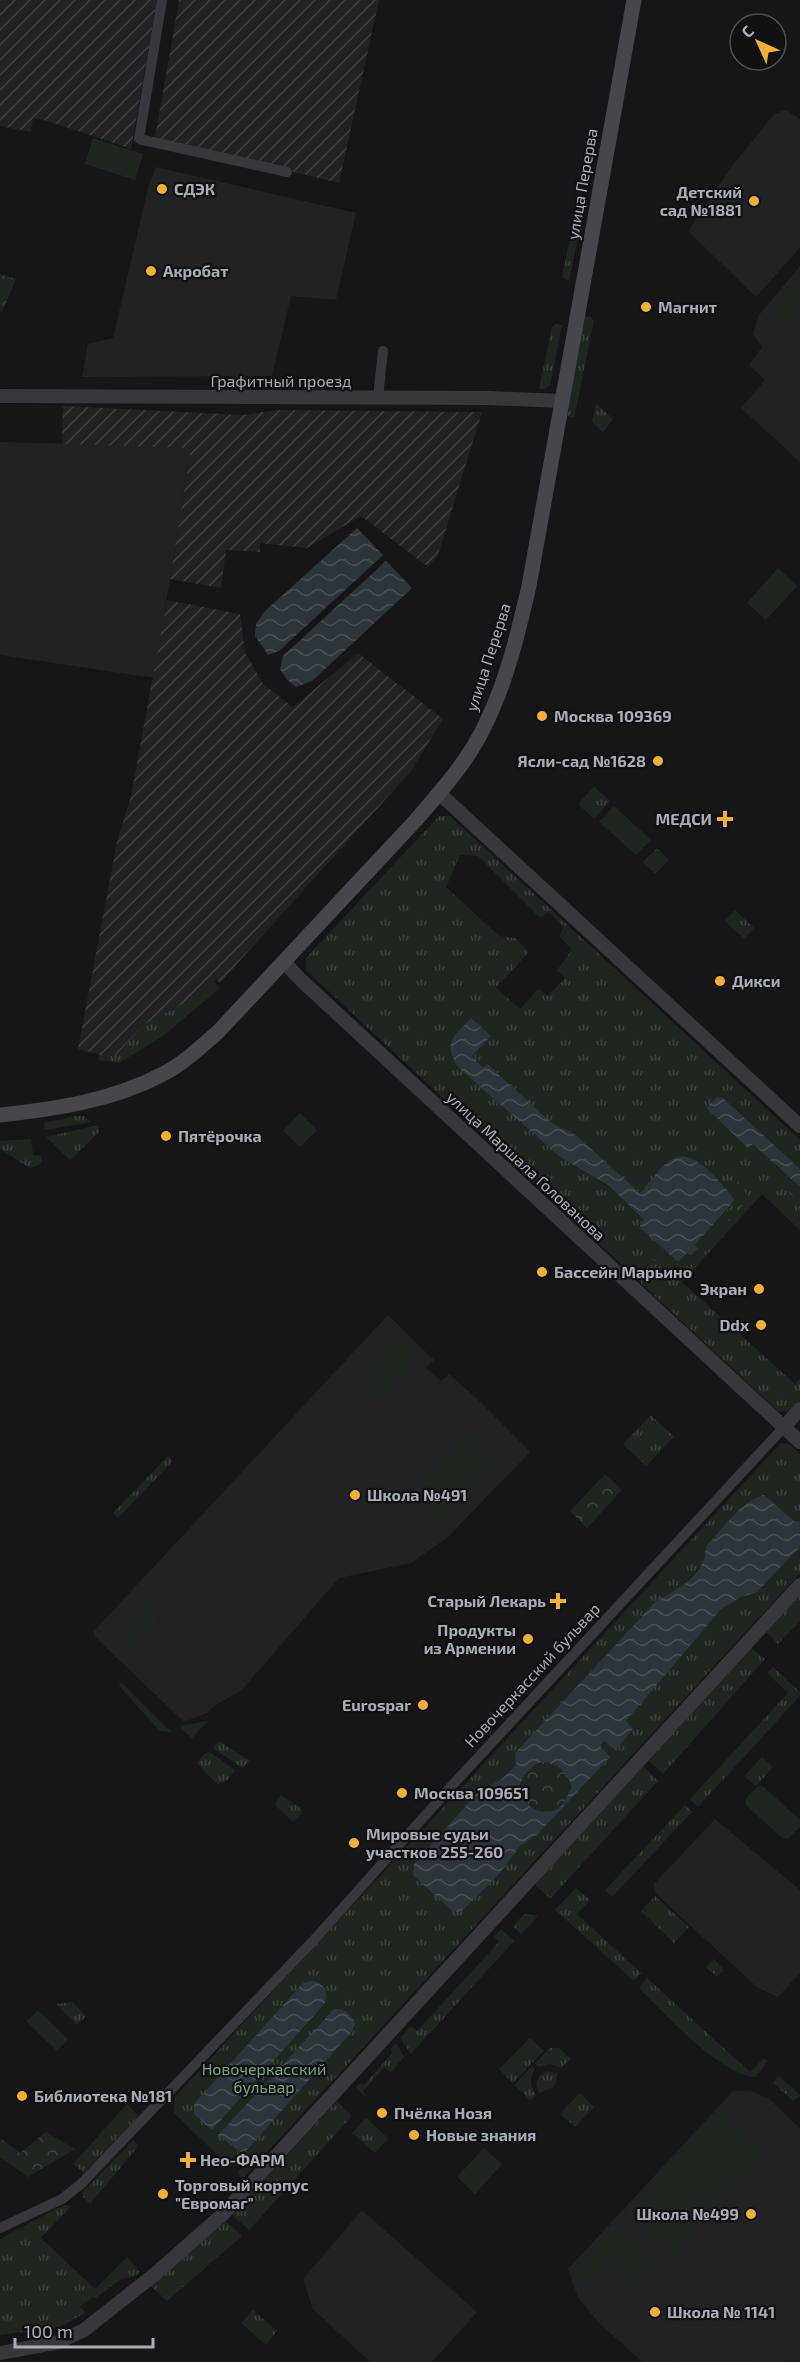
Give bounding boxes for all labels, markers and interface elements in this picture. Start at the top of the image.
north arrow [728,12,788,72]
text: С [737,21,757,41]
street label: улица Перерва [562,127,602,241]
place label: СДЭК [174,179,215,198]
marker: СДЭК [155,182,169,196]
place label: Детский сад №1881 [660,182,742,219]
marker: Детский сад №1881 [747,194,761,208]
place label: Акробат [163,261,229,280]
marker: Акробат [144,264,158,278]
place label: Магнит [658,297,717,316]
marker: Магнит [639,300,653,314]
street label: Графитный проезд [211,371,351,390]
street label: улица Перерва [461,600,515,714]
place label: Москва 109369 [554,706,672,725]
marker: Москва 109369 [535,709,549,723]
place label: Ясли-сад №1628 [518,751,646,770]
marker: Ясли-сад №1628 [651,754,665,768]
place label: МЕДСИ [655,809,712,828]
marker: МЕДСИ [716,810,734,828]
place label: Дикси [732,971,780,990]
marker: Дикси [713,974,727,988]
street label: улица Маршала Голованова [442,1087,610,1245]
place label: Пятёрочка [178,1126,262,1145]
marker: Пятёрочка [159,1129,173,1143]
place label: Бассейн Марьино [554,1262,692,1281]
marker: Бассейн Марьино [535,1265,549,1279]
place label: Экран [700,1279,747,1298]
marker: Экран [752,1282,766,1296]
place label: Ddx [719,1315,749,1334]
marker: Ddx [754,1318,768,1332]
place label: Школа №491 [367,1485,467,1504]
marker: Школа №491 [348,1488,362,1502]
place label: Старый Лекарь [427,1591,546,1610]
marker: Старый Лекарь [551,1594,565,1608]
street label: Новочеркасский бульвар [460,1599,604,1751]
place label: Продукты из Армении [424,1620,516,1657]
marker: Продукты из Армении [521,1632,535,1646]
place label: Eurospar [342,1695,411,1714]
marker: Eurospar [416,1698,430,1712]
place label: Москва 109651 [414,1783,529,1802]
marker: Москва 109651 [395,1786,409,1800]
place label: Мировые судьи участков 255-260 [366,1824,503,1861]
marker: Мировые судьи участков 255-260 [347,1836,361,1850]
park label: Новочеркасский бульвар [202,2059,326,2097]
place label: Библиотека №181 [34,2086,172,2105]
marker: Библиотека №181 [15,2089,29,2103]
place label: Пчёлка Нозя [394,2103,492,2122]
marker: Пчёлка Нозя [375,2106,389,2120]
place label: Новые знания [426,2125,536,2144]
marker: Новые знания [407,2128,421,2142]
place label: Нео-ФАРМ [200,2150,285,2169]
marker: Нео-ФАРМ [181,2153,195,2167]
place label: Торговый корпус "Евромаг" [175,2175,309,2212]
marker: Торговый корпус "Евромаг" [156,2187,170,2201]
place label: Школа №499 [636,2204,739,2223]
marker: Школа №499 [744,2207,758,2221]
place label: Школа № 1141 [667,2302,775,2321]
marker: Школа № 1141 [648,2305,662,2319]
scale bar [15,2311,153,2349]
text: 100 m [24,2320,73,2342]

